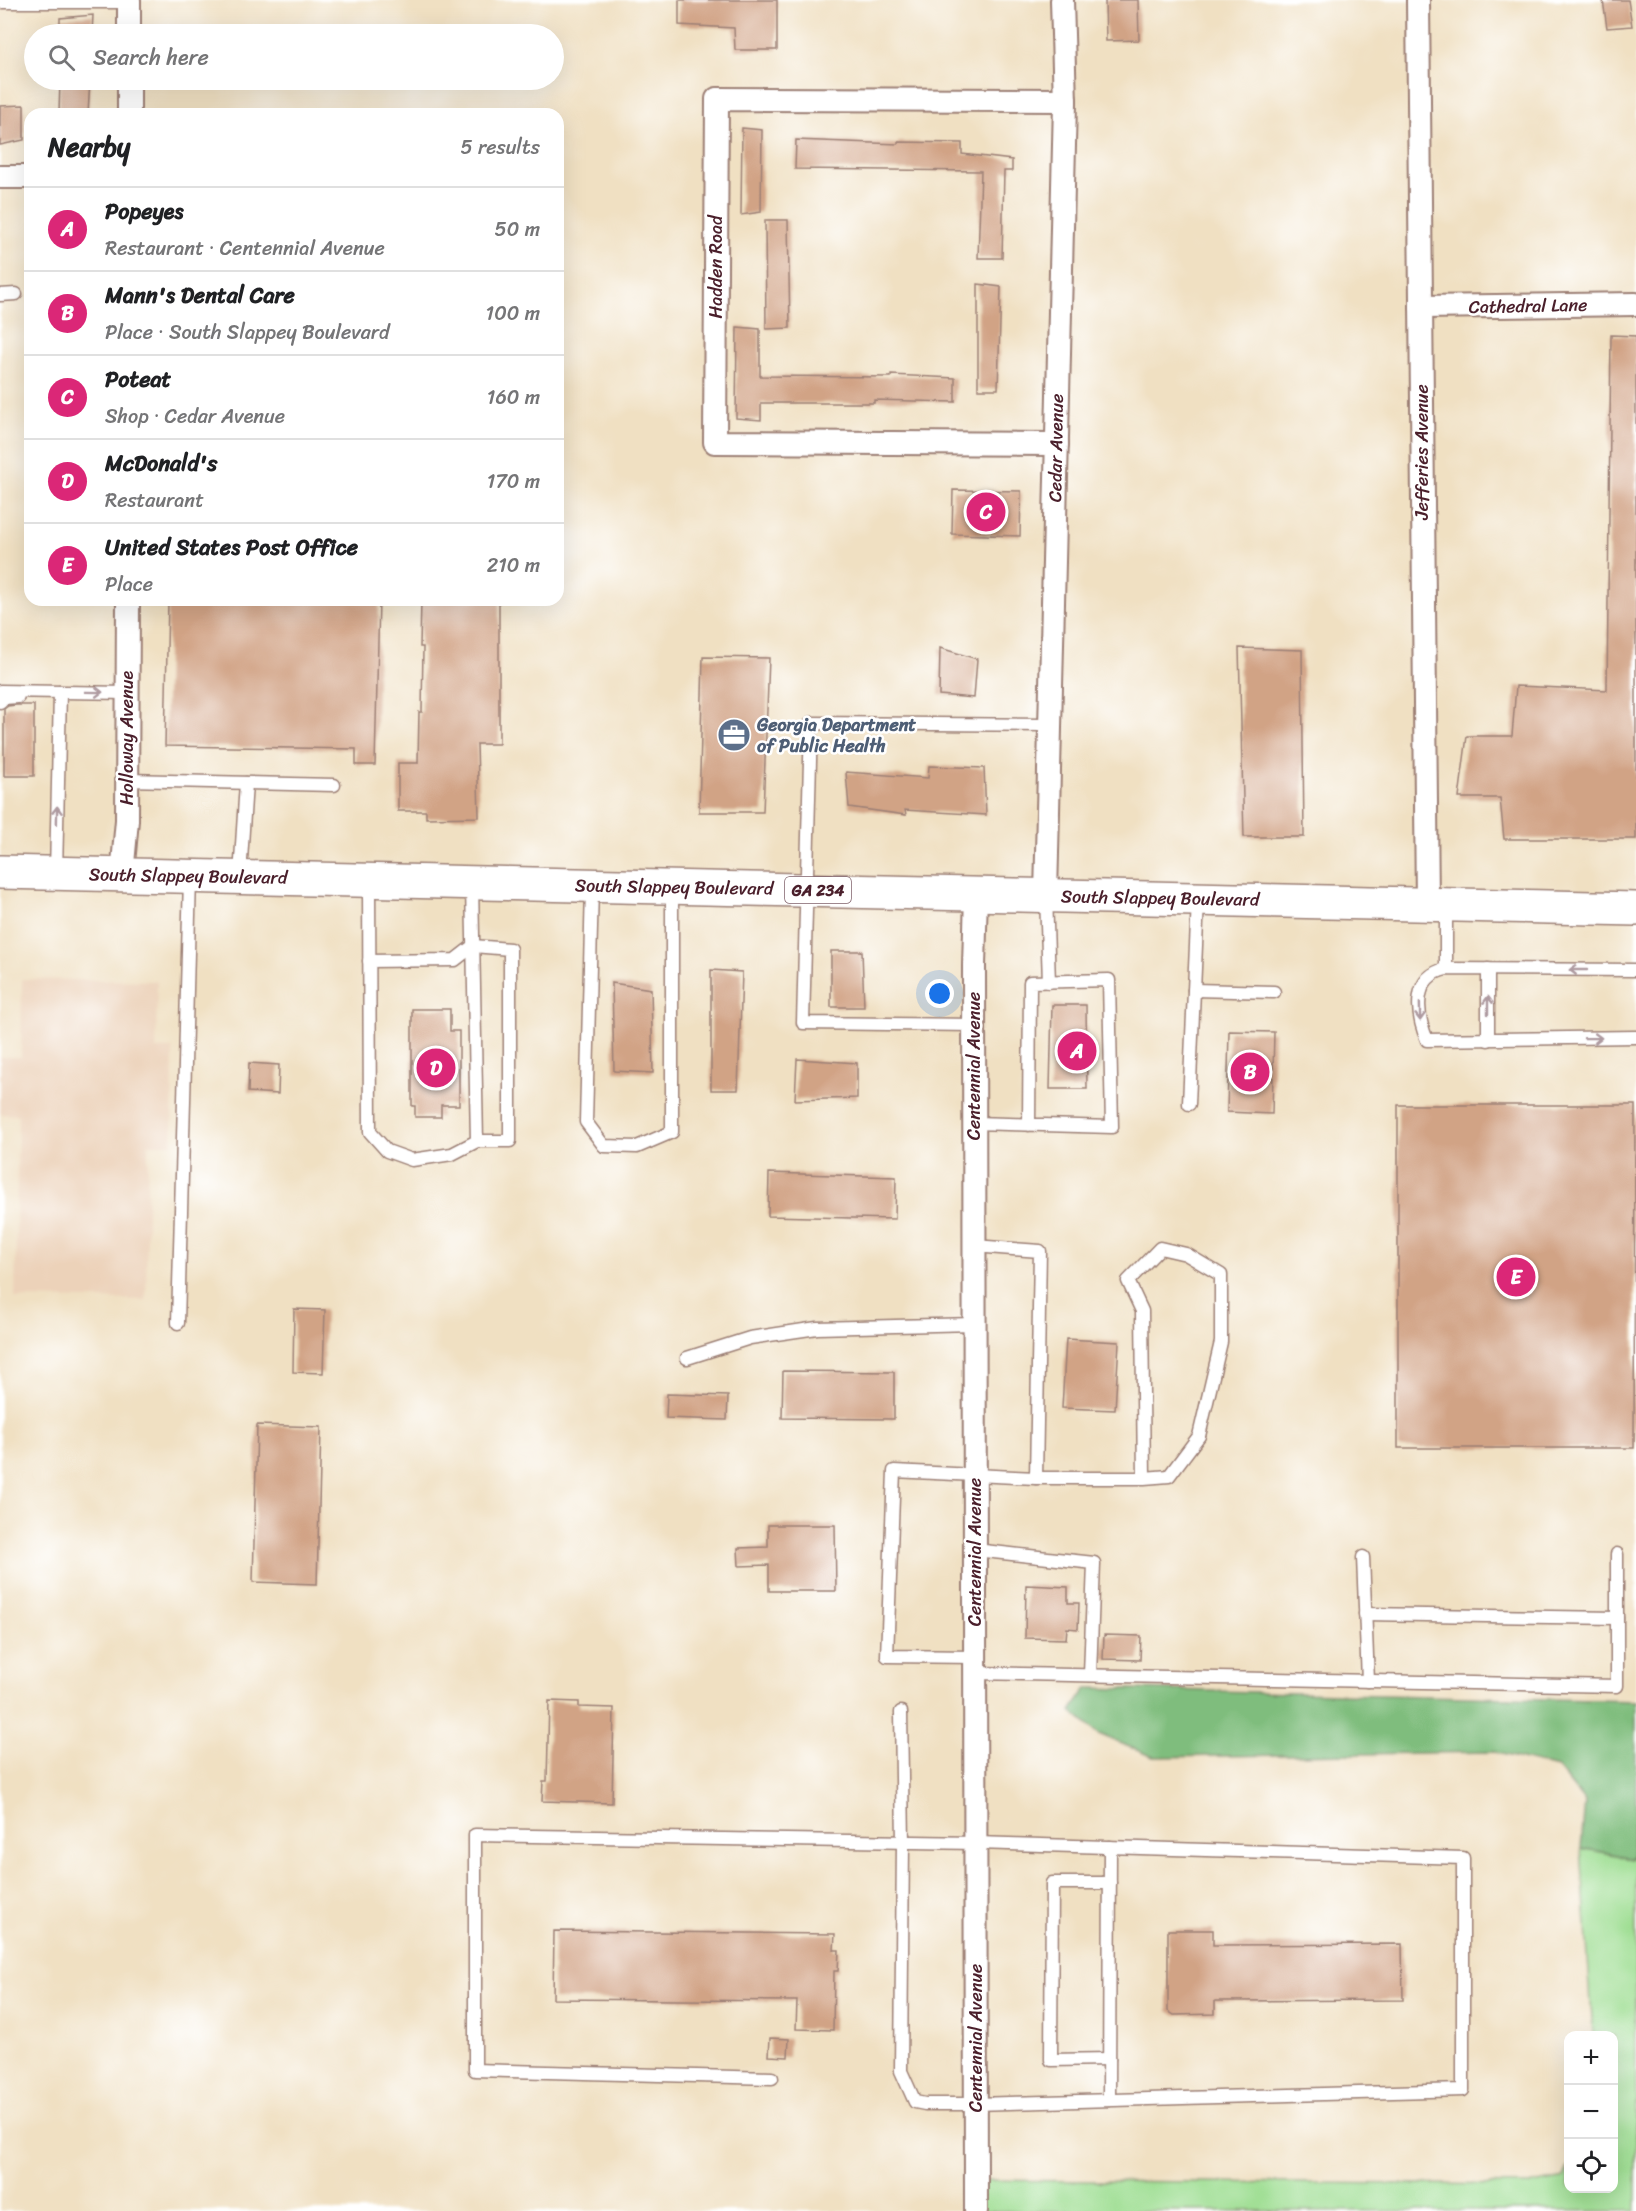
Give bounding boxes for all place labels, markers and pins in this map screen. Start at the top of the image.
pin: C [966,490,1006,534]
place label: Georgia Department of Public Health [756,709,916,762]
office icon: Georgia Department of Public Health [716,717,752,753]
pin: A [1058,1028,1096,1074]
pin: D [416,1046,456,1090]
pin: B [1230,1050,1270,1094]
pin: E [1496,1254,1536,1300]

